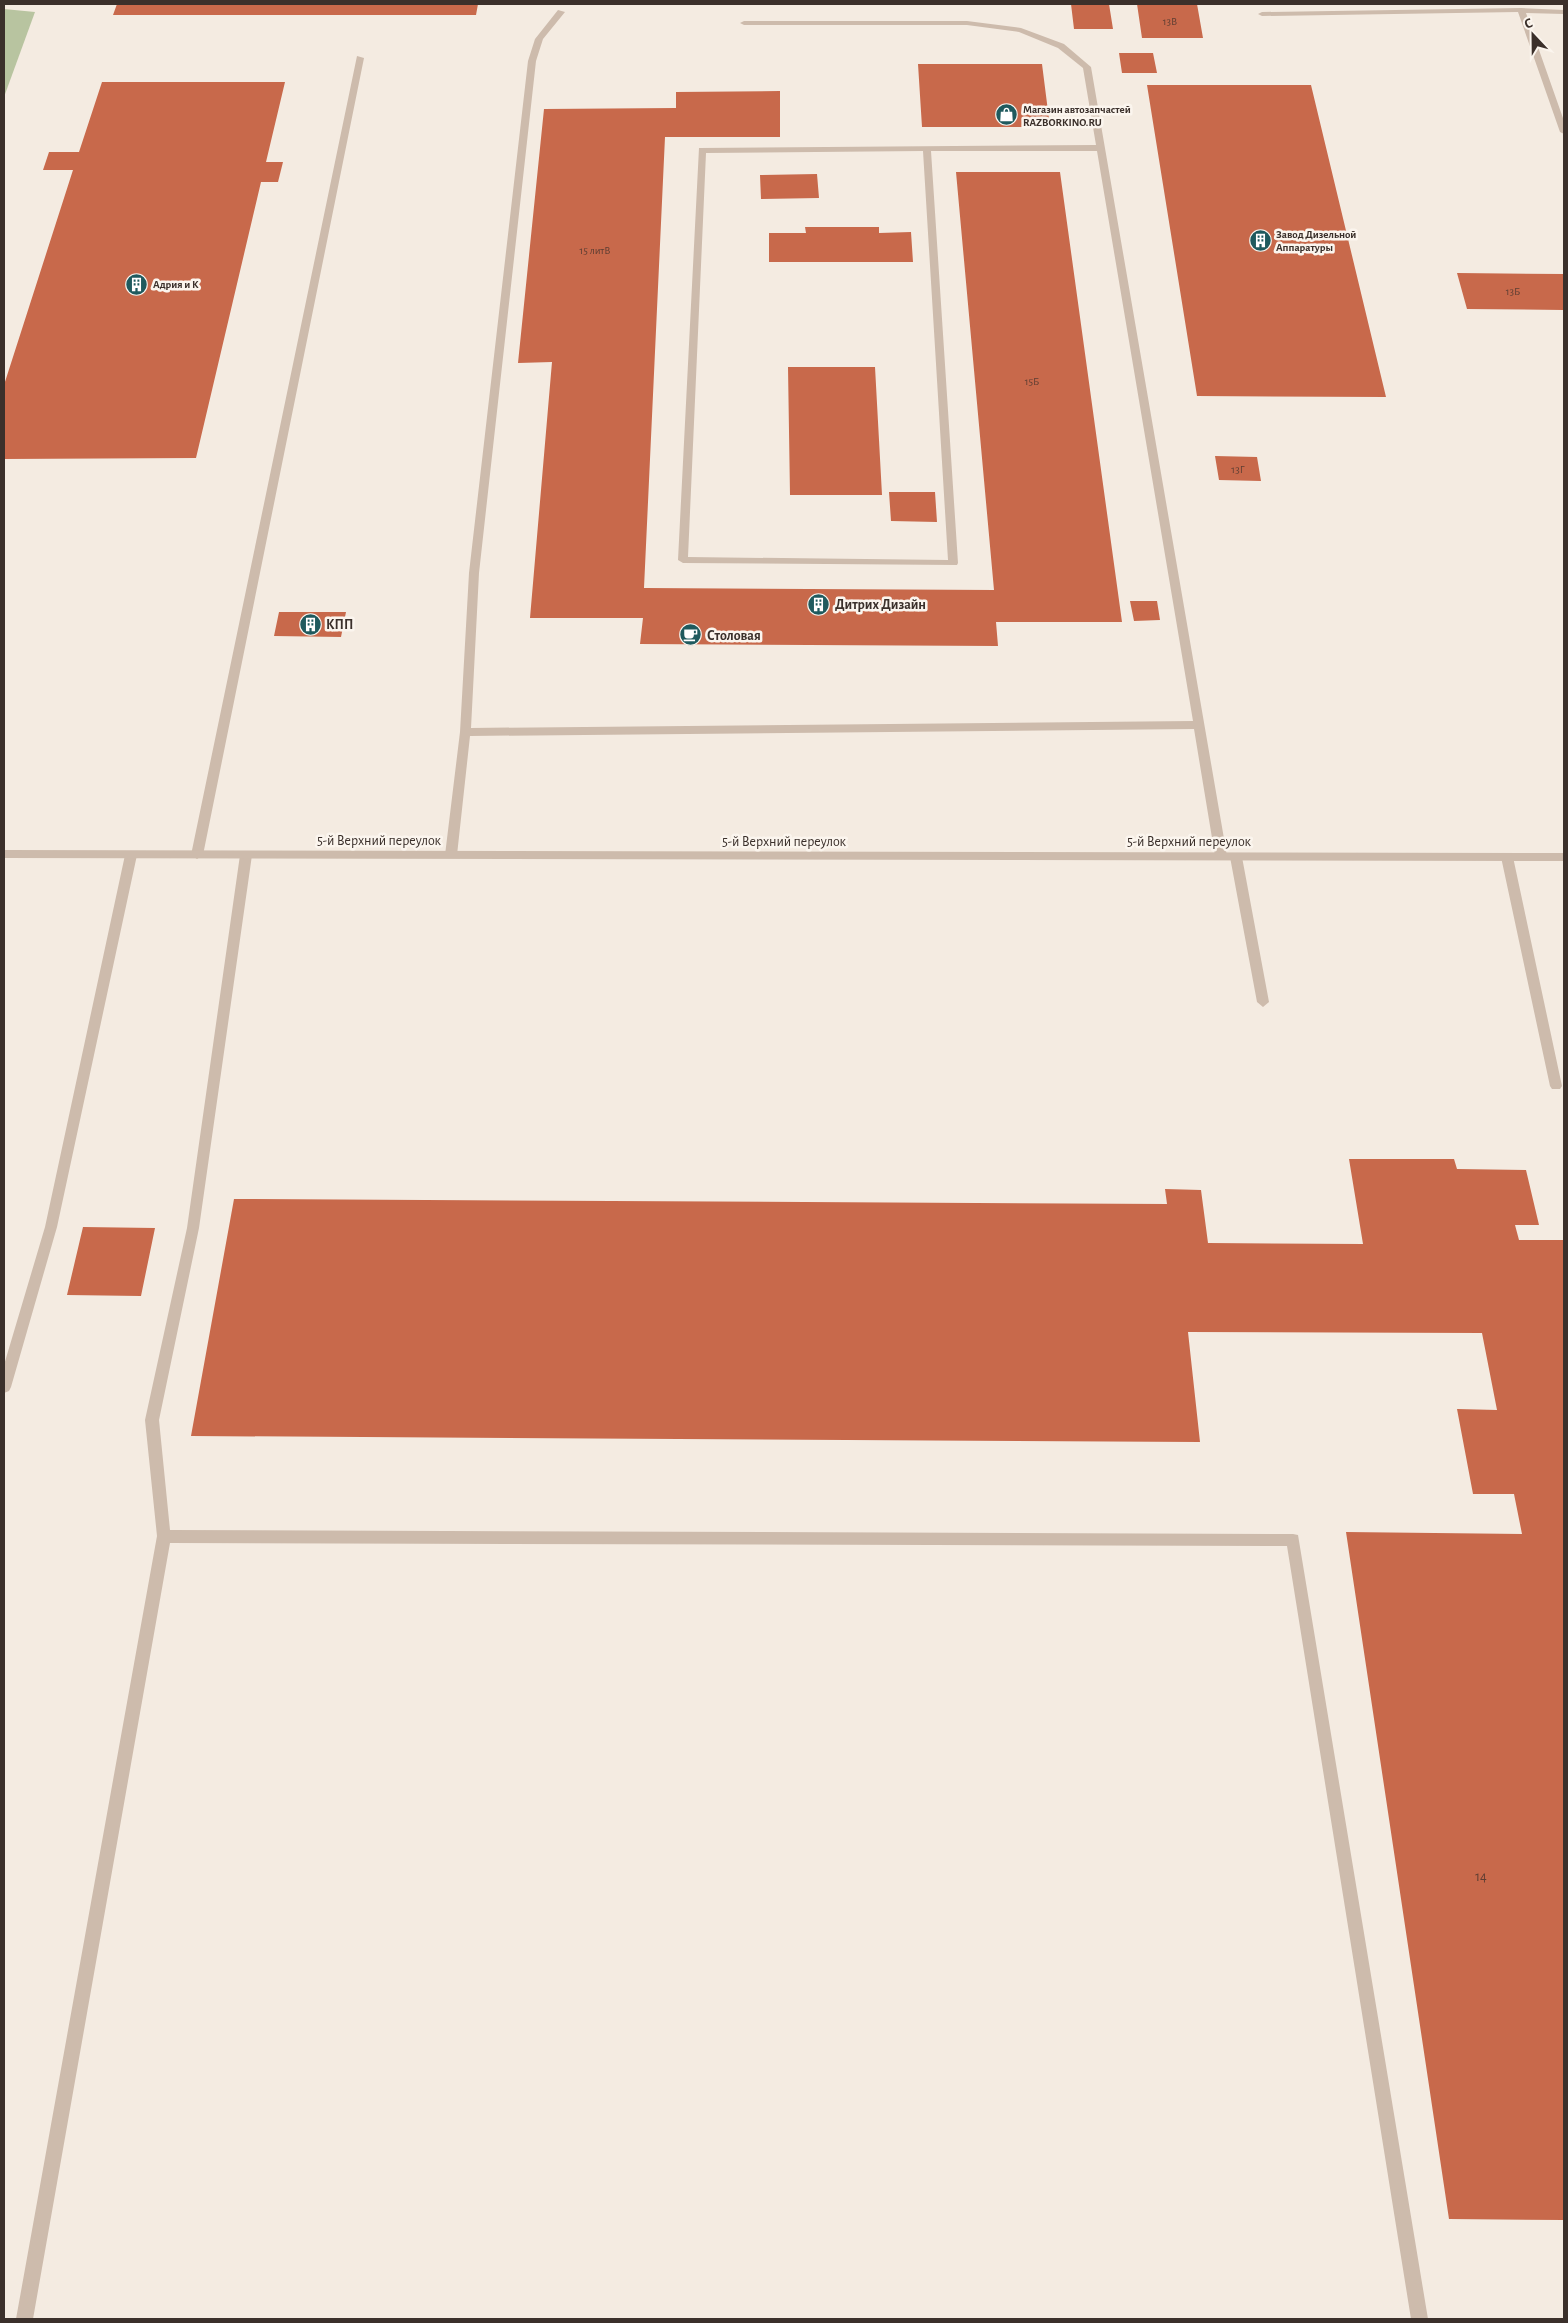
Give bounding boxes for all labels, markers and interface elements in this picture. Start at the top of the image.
north arrow [1508,10,1558,60]
house number: 13В [1163,16,1177,27]
text: С [1522,16,1535,32]
shop icon: Магазин автозапчастей RAZBORKINO.RU [995,103,1019,127]
place label: Магазин автозапчастей RAZBORKINO.RU [1023,104,1131,128]
building icon: Завод Дизельной Аппаратуры [1248,228,1272,252]
place label: Завод Дизельной Аппаратуры [1276,229,1356,253]
house number: 15 литВ [579,245,611,256]
building icon: Адрия и К [125,272,149,296]
place label: Адрия и К [153,279,199,290]
house number: 13Б [1506,286,1520,297]
house number: 15Б [1025,376,1039,387]
house number: 13Г [1231,464,1245,475]
building icon: Дитрих Дизайн [807,592,831,616]
place label: Дитрих Дизайн [835,598,926,612]
building icon: КПП [298,612,322,636]
place label: КПП [326,618,353,632]
cafe icon: Столовая [679,623,703,647]
place label: Столовая [707,629,761,643]
street label: 5-й Верхний переулок [317,834,442,848]
street label: 5-й Верхний переулок [722,835,847,849]
street label: 5-й Верхний переулок [1127,835,1252,849]
house number: 14 [1475,1870,1487,1884]

